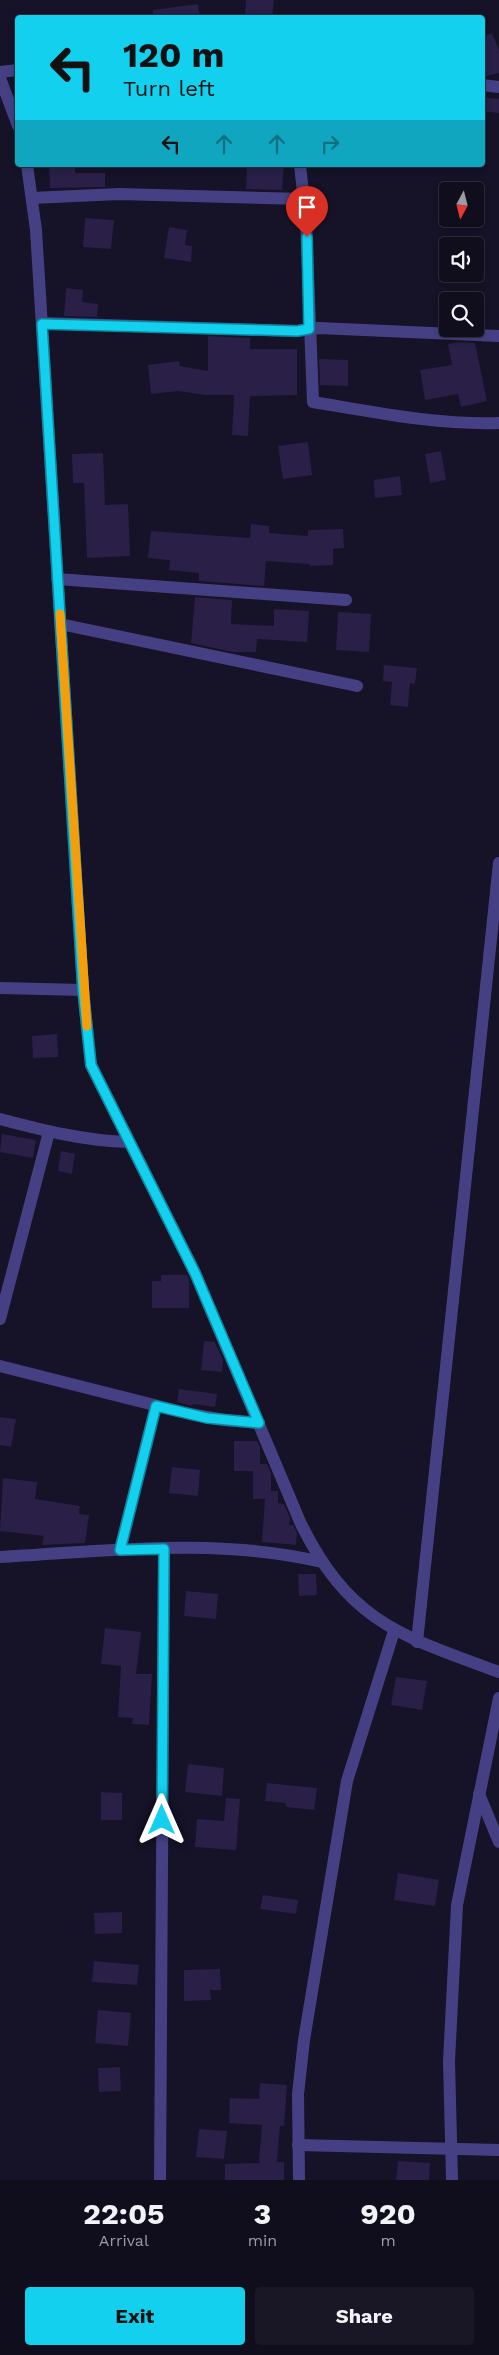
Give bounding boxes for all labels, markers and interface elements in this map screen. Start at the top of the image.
text: 120 m [123,34,224,76]
icon: left [40,35,105,100]
text: Turn left [123,76,215,101]
icon: left [157,130,185,158]
icon: ahead [210,130,238,158]
icon: ahead [263,130,291,158]
icon: right [316,130,344,158]
north arrow [439,182,484,228]
map controls [439,182,484,337]
pin [286,186,328,237]
icon: arrive [293,193,321,221]
button: sound [439,237,484,282]
button: search [439,292,484,337]
position arrow [135,1793,187,1845]
text: 22:05 [83,2196,165,2231]
text: 3 [253,2196,271,2231]
text: 920 [360,2196,416,2231]
text: Arrival [99,2231,149,2250]
text: min [248,2231,277,2250]
text: m [380,2231,396,2250]
button: Exit [25,2287,245,2345]
button: Share [255,2287,474,2345]

